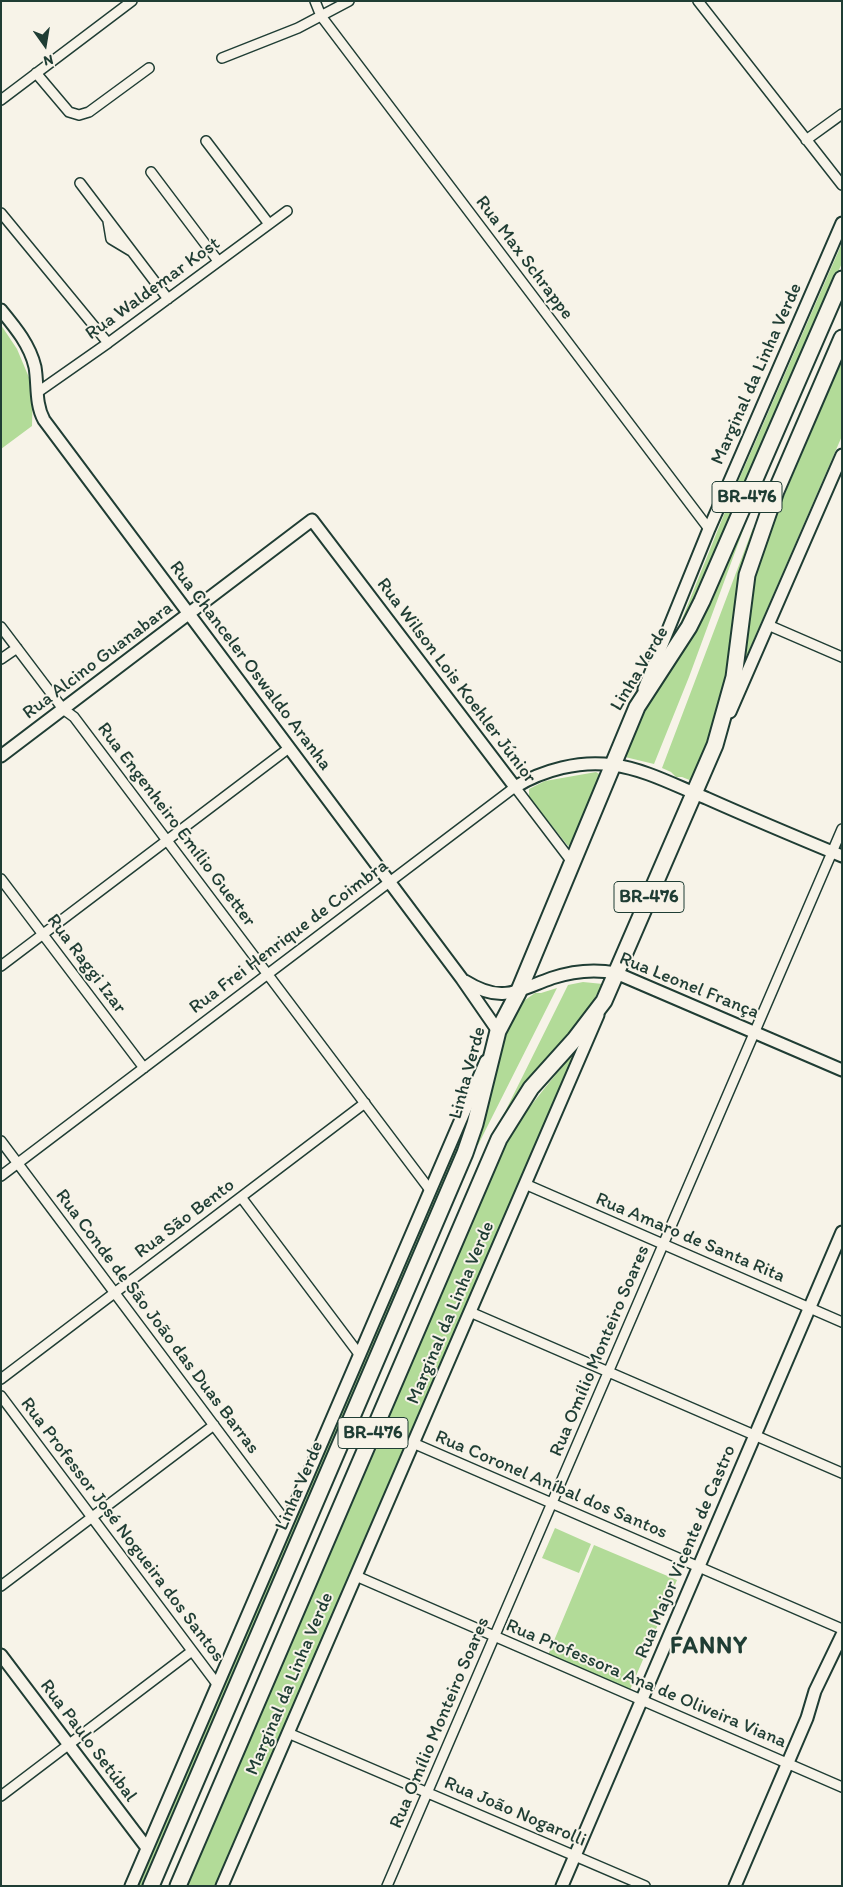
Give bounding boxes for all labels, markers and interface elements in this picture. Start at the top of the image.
north arrow [20,20,70,70]
text: N [42,51,55,69]
street label: Rua Max Schrappe [470,192,578,324]
street label: Rua Waldemar Kost [81,233,225,345]
street label: Marginal da Linha Verde [707,280,807,468]
road number: BR-476 [712,482,782,512]
street label: Rua Chanceler Oswaldo Aranha [164,557,336,775]
street label: Rua Wilson Lois Koehler Júnior [371,574,541,788]
street label: Rua Alcino Guanabara [19,597,177,725]
street label: Linha Verde [606,623,674,715]
street label: Rua Engenheiro Emílio Guetter [92,718,260,932]
street label: Rua Frei Henrique de Coimbra [185,855,393,1019]
road number: BR-476 [614,882,684,912]
street label: Rua Raggi Izar [41,910,131,1018]
street label: Rua Leonel França [616,948,762,1024]
street label: Linha Verde [445,1024,491,1122]
street label: Rua São Bento [131,1174,239,1264]
street label: Rua Conde de São João das Duas Barras [50,1185,264,1459]
street label: Rua Amaro de Santa Rita [592,1188,788,1288]
street label: Marginal da Linha Verde [402,1218,500,1408]
street label: Rua Omílio Monteiro Soares [545,1242,655,1460]
street label: Rua Professor José Nogueira dos Santos [15,1393,229,1667]
road number: BR-476 [338,1418,408,1449]
street label: Rua Coronel Aníbal dos Santos [431,1426,671,1544]
street label: Linha Verde [271,1438,329,1534]
street label: Rua Major Vicente de Castro [631,1442,741,1662]
street label: Marginal da Linha Verde [241,1589,339,1779]
street label: Rua Omílio Monteiro Soares [385,1614,495,1832]
street label: Rua Professora Ana de Oliveira Viana [502,1614,790,1754]
district label: FANNY [669,1633,749,1661]
street label: Rua Paulo Setúbal [35,1675,141,1807]
street label: Rua João Nogarolli [441,1772,589,1852]

